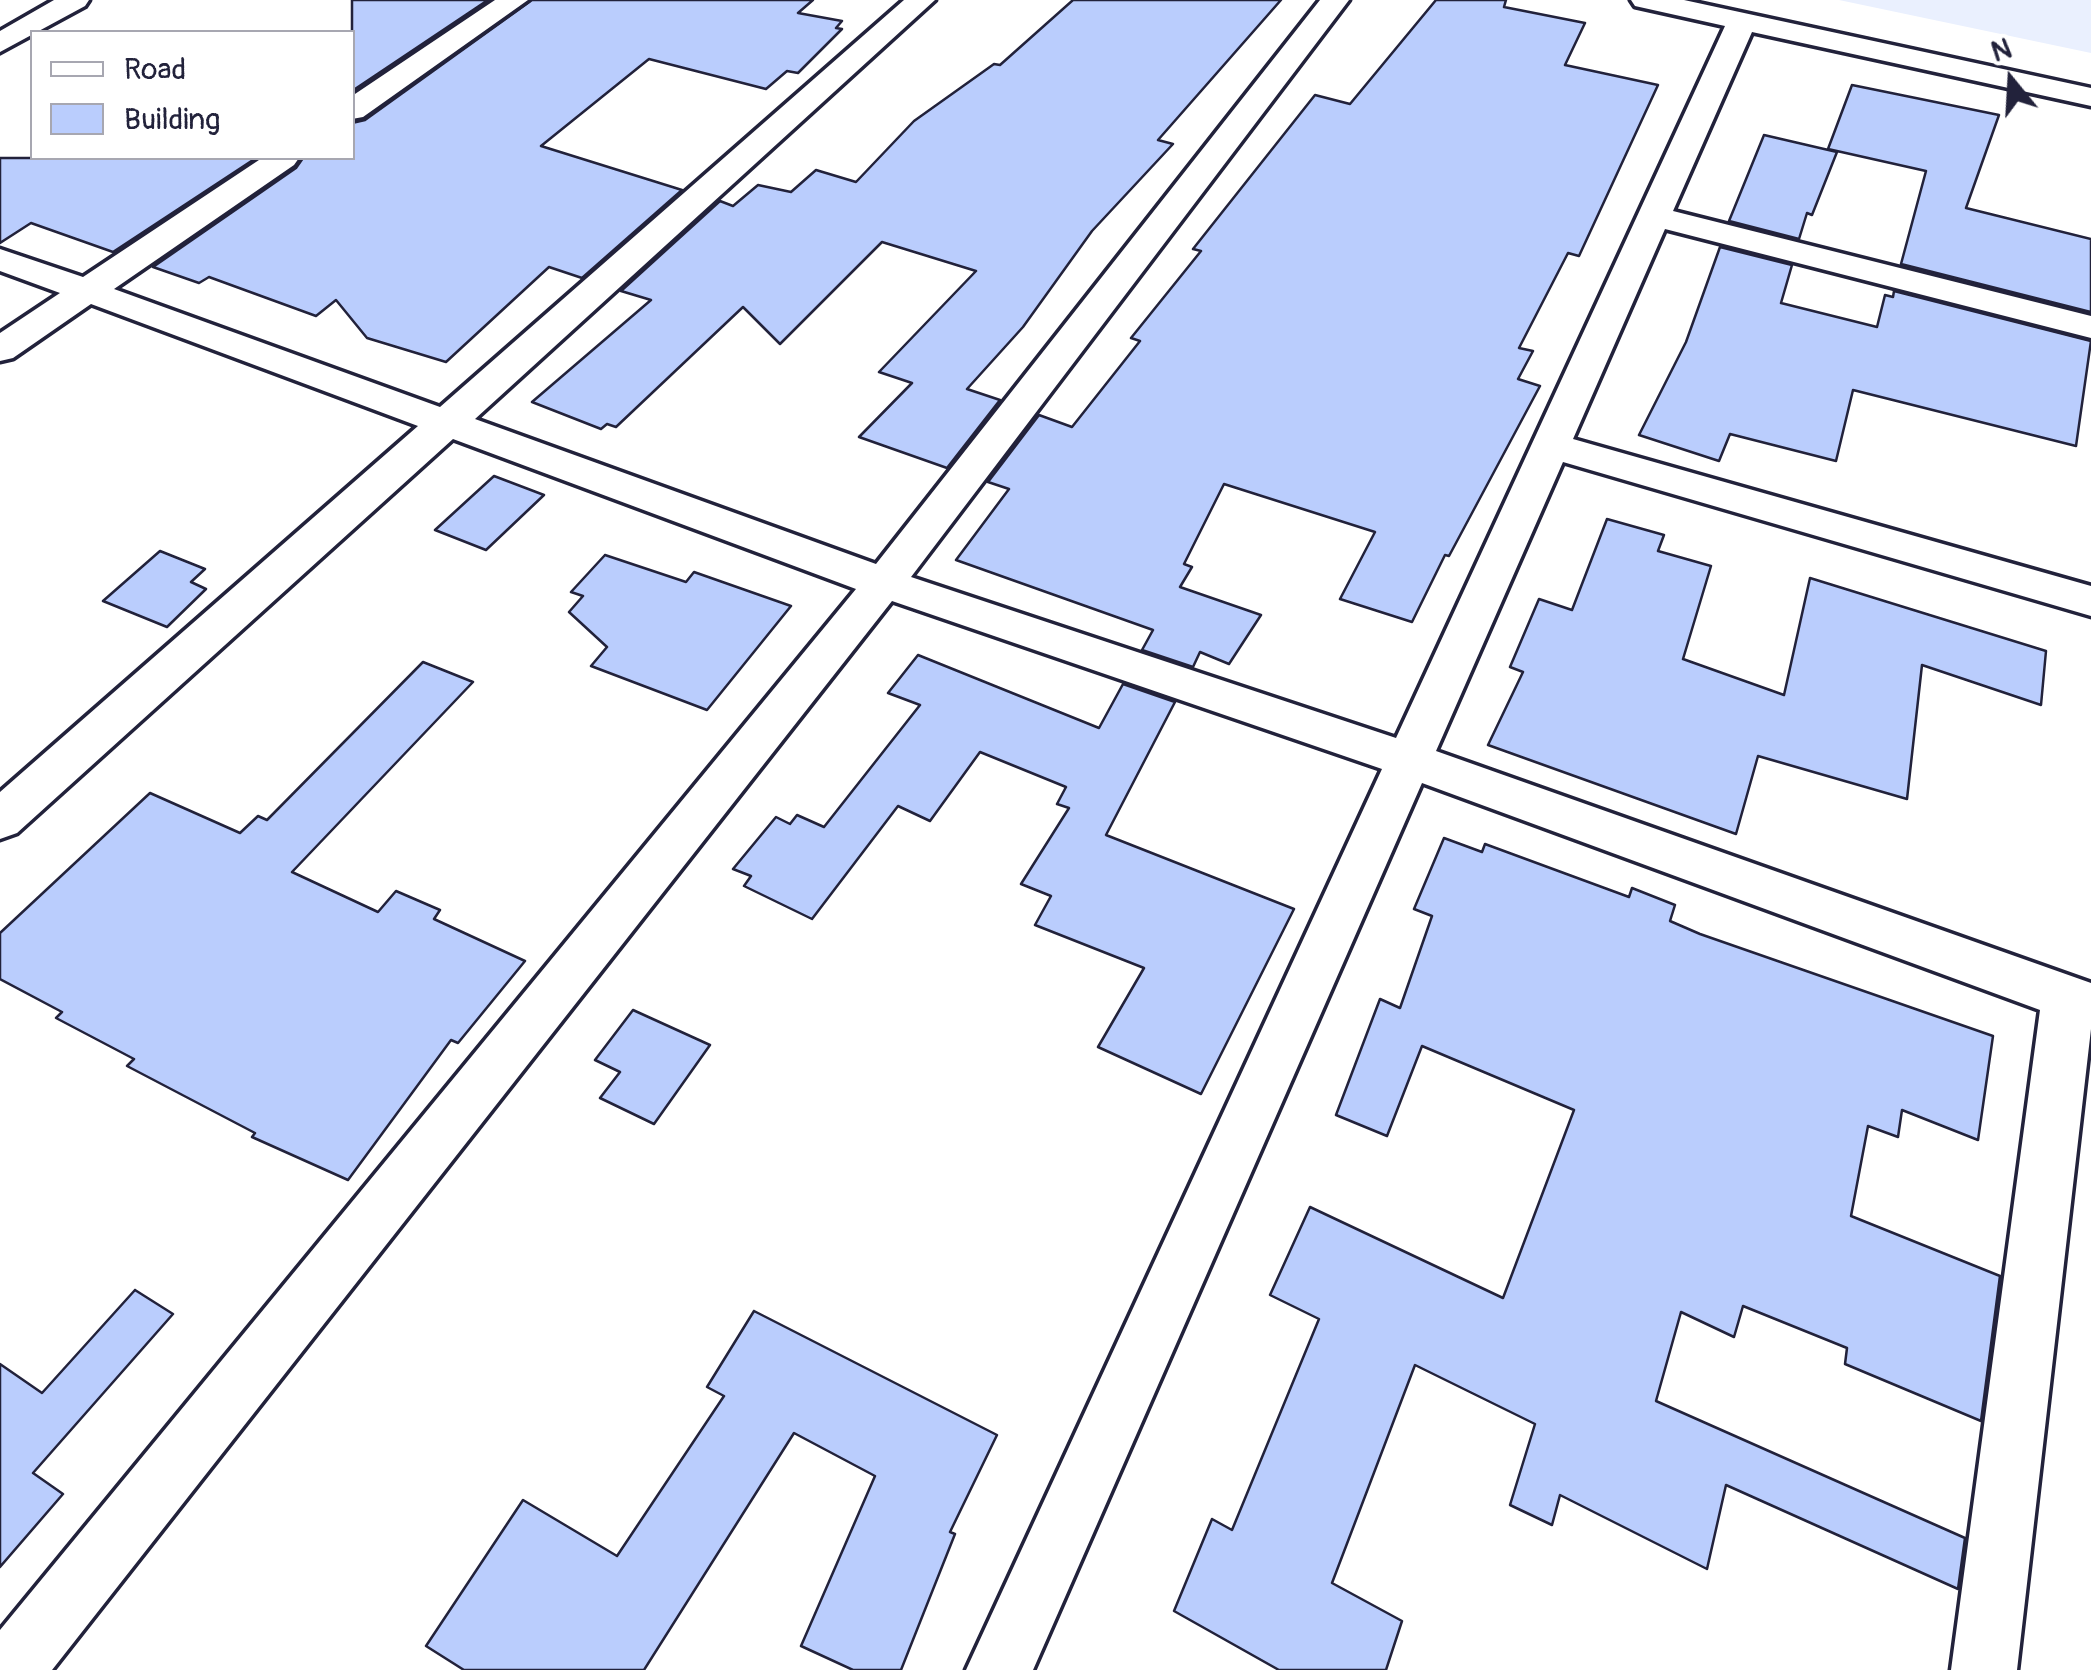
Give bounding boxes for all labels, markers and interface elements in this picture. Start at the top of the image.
legend [30,30,355,160]
north arrow [1961,30,2061,130]
text: N [1987,31,2016,71]
text: Road [124,51,186,88]
text: Building [124,101,220,138]

